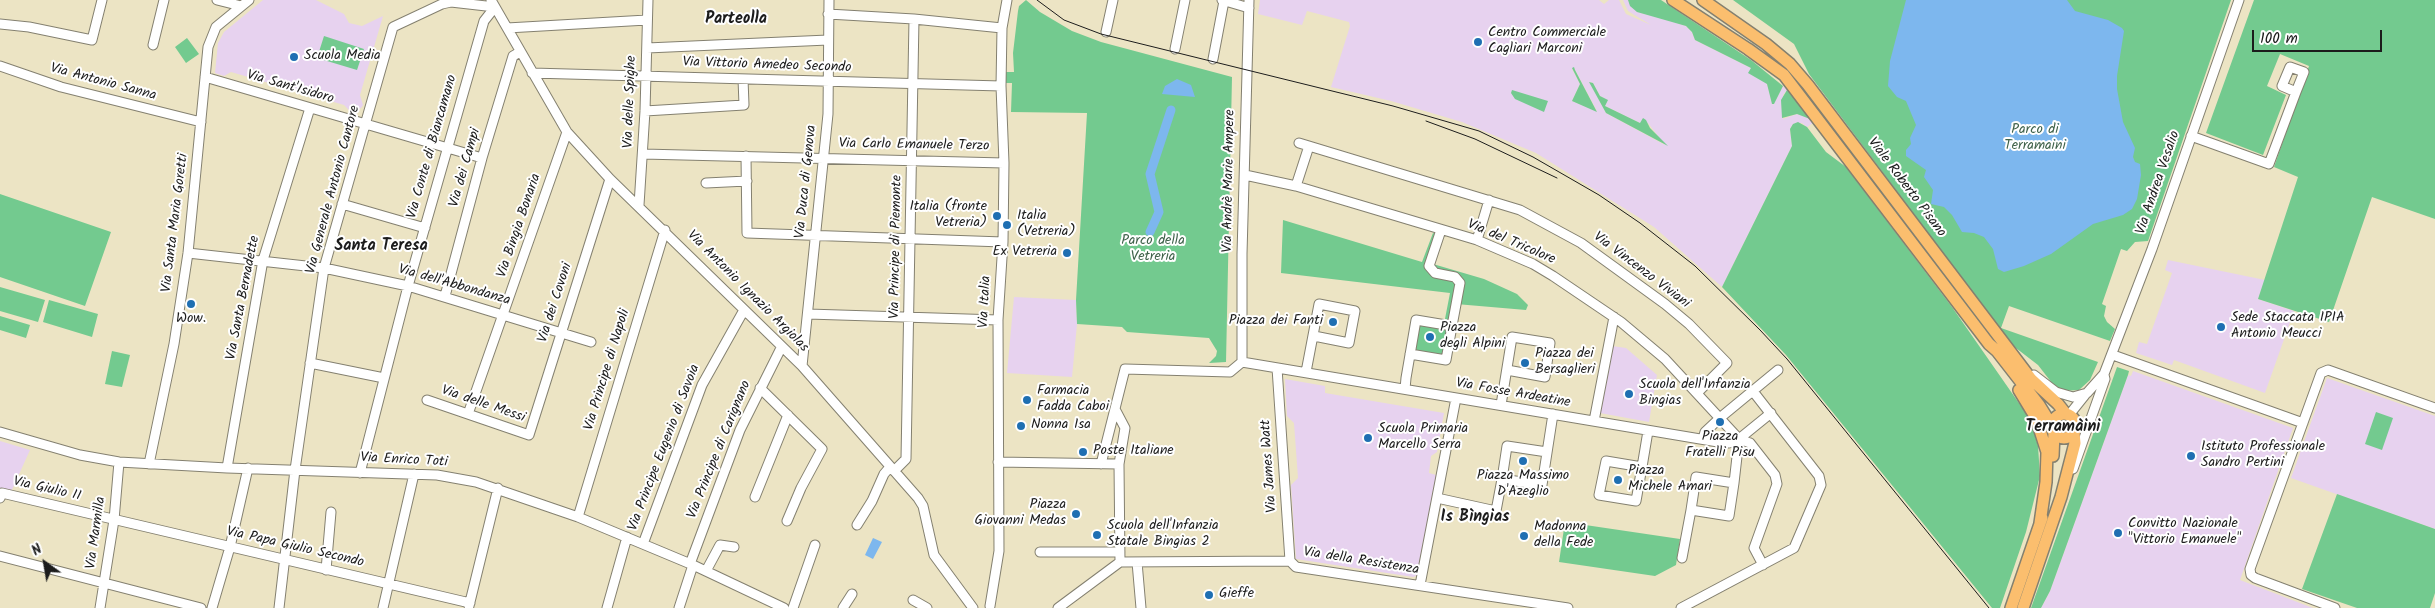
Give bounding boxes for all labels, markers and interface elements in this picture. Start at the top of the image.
district label: Parteolla [705,10,767,30]
scale bar [2255,20,2385,52]
place label: Centro Commerciale Cagliari Marconi [1488,26,1606,58]
text: 100 m [2260,27,2298,51]
marker: Centro Commerciale Cagliari Marconi [1472,36,1484,48]
place label: Scuola Media [304,49,381,65]
marker: Scuola Media [288,51,300,63]
street label: Via delle Spighe [621,55,641,149]
street label: Via Vittorio Amedeo Secondo [682,55,852,77]
street label: Via Antonio Sanna [48,61,158,105]
street label: Via Sant'Isidoro [245,68,335,108]
street label: Via Conte di Biancamano [404,73,462,221]
street label: Via Generale Antonio Cantore [303,104,365,276]
street label: Via Andrè Marie Ampere [1220,109,1240,253]
park label: Parco di Terramaini [2004,123,2066,156]
street label: Via Duca di Genova [793,124,821,240]
street label: Via dei Campi [447,127,485,209]
street label: Via Andrea Vesalio [2133,129,2185,237]
street label: Viale Roberto Pisano [1863,135,1949,241]
street label: Via Carlo Emanuele Terzo [839,136,989,156]
street label: Via Santa Maria Goretti [159,153,193,293]
street label: Via Bingia Bonaria [494,172,546,280]
street label: Via Principe di Piemonte [887,175,907,319]
place label: Italia (fronte Vetreria) [910,200,987,232]
place label: Italia (Vetreria) [1017,209,1075,242]
marker: Italia (fronte Vetreria) [991,210,1003,222]
street label: Via del Tricolore [1464,217,1558,269]
marker: Italia (Vetreria) [1001,219,1013,231]
street label: Via Antonio Ignazio Argiolas [683,228,811,356]
street label: Via Vincenzo Viviani [1589,229,1693,313]
street label: Via Santa Bernadette [224,234,264,362]
park label: Parco della Vetreria [1121,234,1185,266]
district label: Santa Teresa [334,237,428,257]
place label: Ex Vetreria [993,245,1057,261]
marker: Ex Vetreria [1061,247,1073,259]
street label: Via dei Covoni [535,261,577,345]
street label: Via dell'Abbondanza [396,262,512,310]
street label: Via Italia [976,275,996,329]
marker: Wow. [185,298,197,310]
street label: Via Principe di Napoli [582,307,634,433]
place label: Sede Staccata IPIA Antonio Meucci [2231,311,2344,344]
place label: Wow. [176,312,206,328]
place label: Piazza dei Fanti [1229,314,1323,330]
marker: Piazza dei Fanti [1327,316,1339,328]
place label: Piazza degli Alpini [1440,321,1505,354]
marker: Sede Staccata IPIA Antonio Meucci [2215,321,2227,333]
marker: Piazza degli Alpini [1424,331,1436,343]
place label: Piazza dei Bersaglieri [1535,347,1595,380]
marker: Piazza dei Bersaglieri [1519,357,1531,369]
street label: Via Principe Eugenio di Savoia [625,362,705,534]
street label: Via Fosse Ardeatine [1454,376,1572,412]
street label: Via Principe di Carignano [685,378,755,522]
place label: Scuola dell'Infanzia Bingias [1639,378,1751,411]
street label: Via delle Messi [439,383,527,427]
place label: Farmacia Fadda Caboi [1037,384,1109,417]
marker: Scuola dell'Infanzia Bingias [1623,388,1635,400]
marker: Farmacia Fadda Caboi [1021,394,1033,406]
marker: Piazza Fratelli Pisu [1714,416,1726,428]
place label: Nonna Isa [1031,418,1091,434]
district label: Terramàini [2026,418,2100,438]
street label: Via James Watt [1258,419,1282,513]
marker: Nonna Isa [1015,420,1027,432]
place label: Scuola Primaria Marcello Serra [1378,422,1468,454]
place label: Piazza Fratelli Pisu [1685,430,1755,462]
marker: Scuola Primaria Marcello Serra [1362,432,1374,444]
place label: Istituto Professionale Sandro Pertini [2201,440,2325,472]
place label: Poste Italiane [1093,444,1174,460]
marker: Poste Italiane [1077,446,1089,458]
street label: Via Enrico Toti [360,450,448,472]
marker: Istituto Professionale Sandro Pertini [2185,450,2197,462]
marker: Piazza Massimo D'Azeglio [1517,455,1529,467]
place label: Piazza Michele Amari [1628,464,1712,497]
place label: Piazza Massimo D'Azeglio [1477,469,1569,502]
street label: Via Giulio II [12,474,82,506]
marker: Piazza Michele Amari [1612,474,1624,486]
street label: Via Marmilla [84,496,110,570]
place label: Piazza Giovanni Medas [975,498,1066,530]
marker: Piazza Giovanni Medas [1070,508,1082,520]
district label: Is Bìngias [1440,508,1510,528]
place label: Convitto Nazionale "Vittorio Emanuele" [2128,517,2241,550]
place label: Scuola dell'Infanzia Statale Bingias 2 [1107,519,1219,552]
place label: Madonna della Fede [1534,520,1593,552]
street label: Via Papa Giulio Secondo [225,524,365,572]
marker: Convitto Nazionale "Vittorio Emanuele" [2112,527,2124,539]
marker: Scuola dell'Infanzia Statale Bingias 2 [1091,529,1103,541]
marker: Madonna della Fede [1518,530,1530,542]
north arrow [20,538,70,588]
text: N [27,539,47,562]
street label: Via della Resistenza [1302,545,1420,579]
place label: Gieffe [1219,587,1254,603]
marker: Gieffe [1203,589,1215,601]

